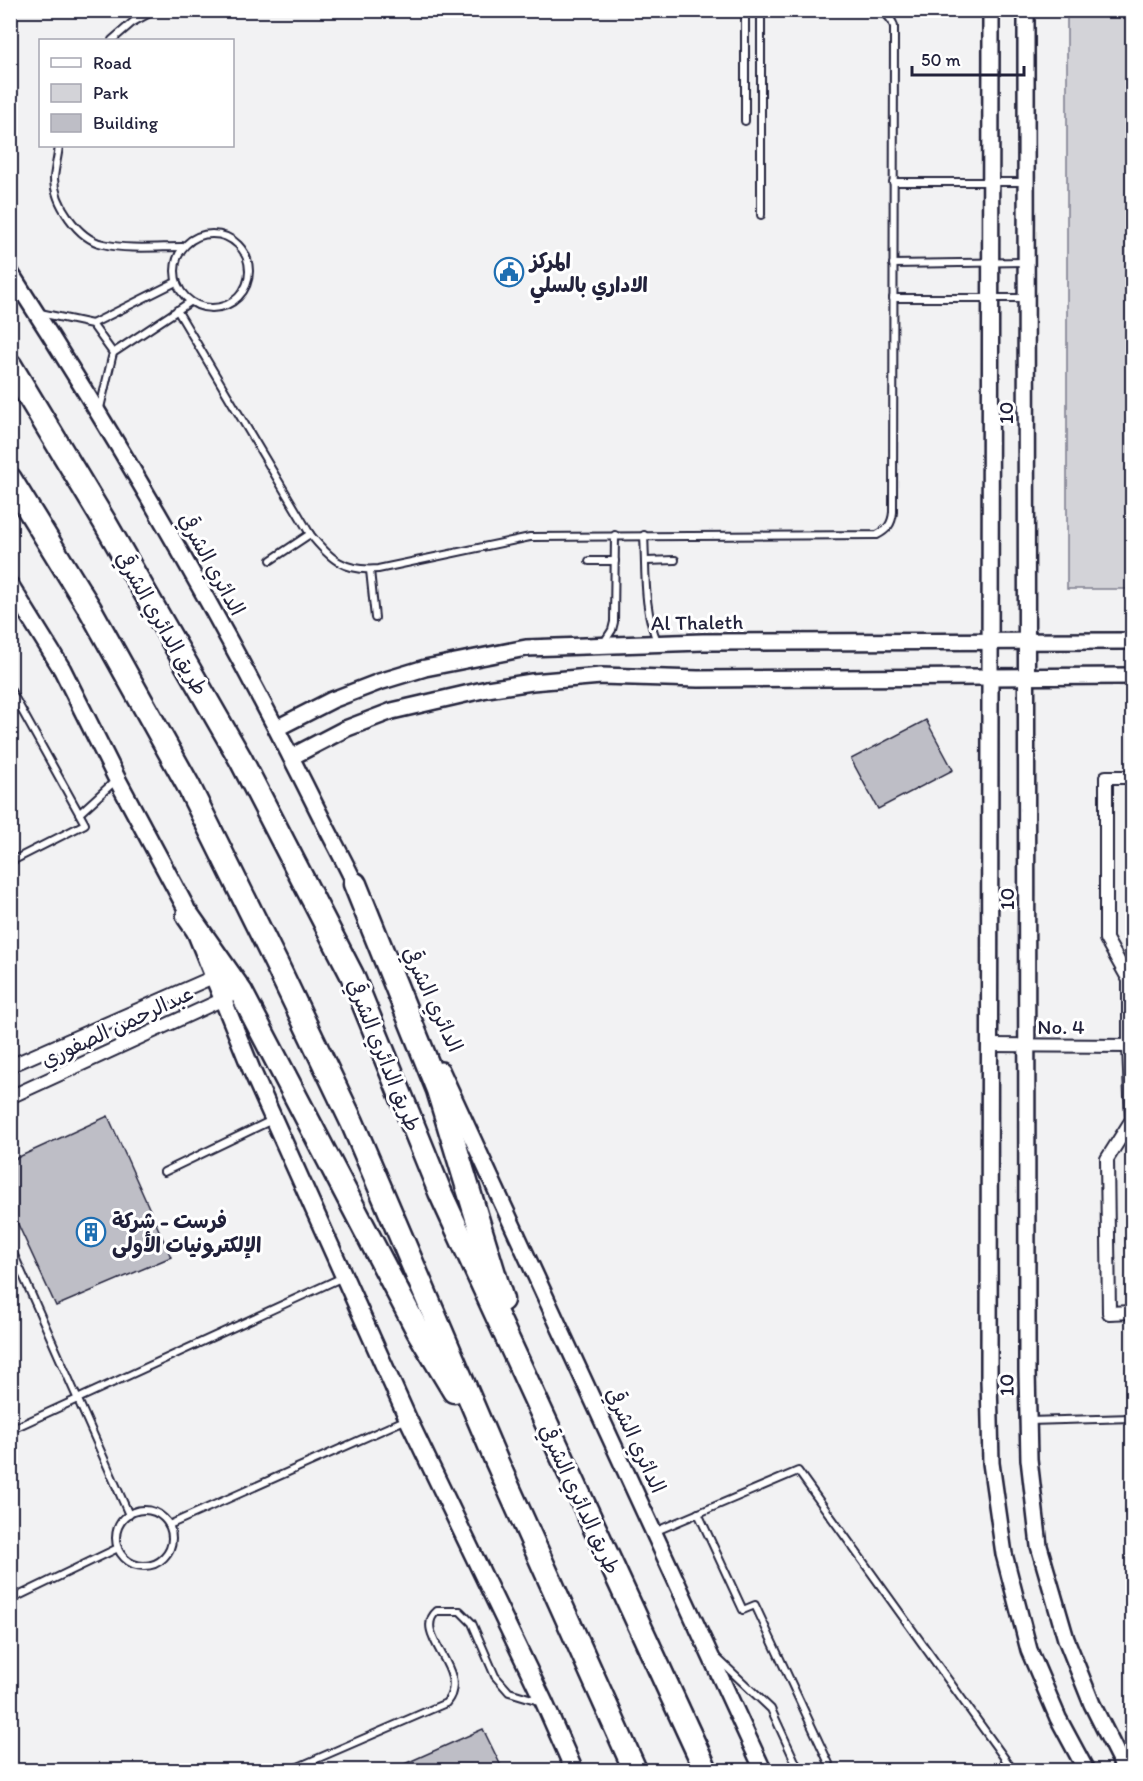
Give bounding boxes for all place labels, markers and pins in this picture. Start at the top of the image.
place label: المركز الاداري بالسلي [528,248,648,304]
public building icon: المركز الاداري بالسلي [493,256,525,288]
place label: فرست - شركة الإلكترونيات الأولى [112,1208,261,1259]
building icon: فرست - شركة الإلكترونيات الأولى [75,1216,107,1248]

